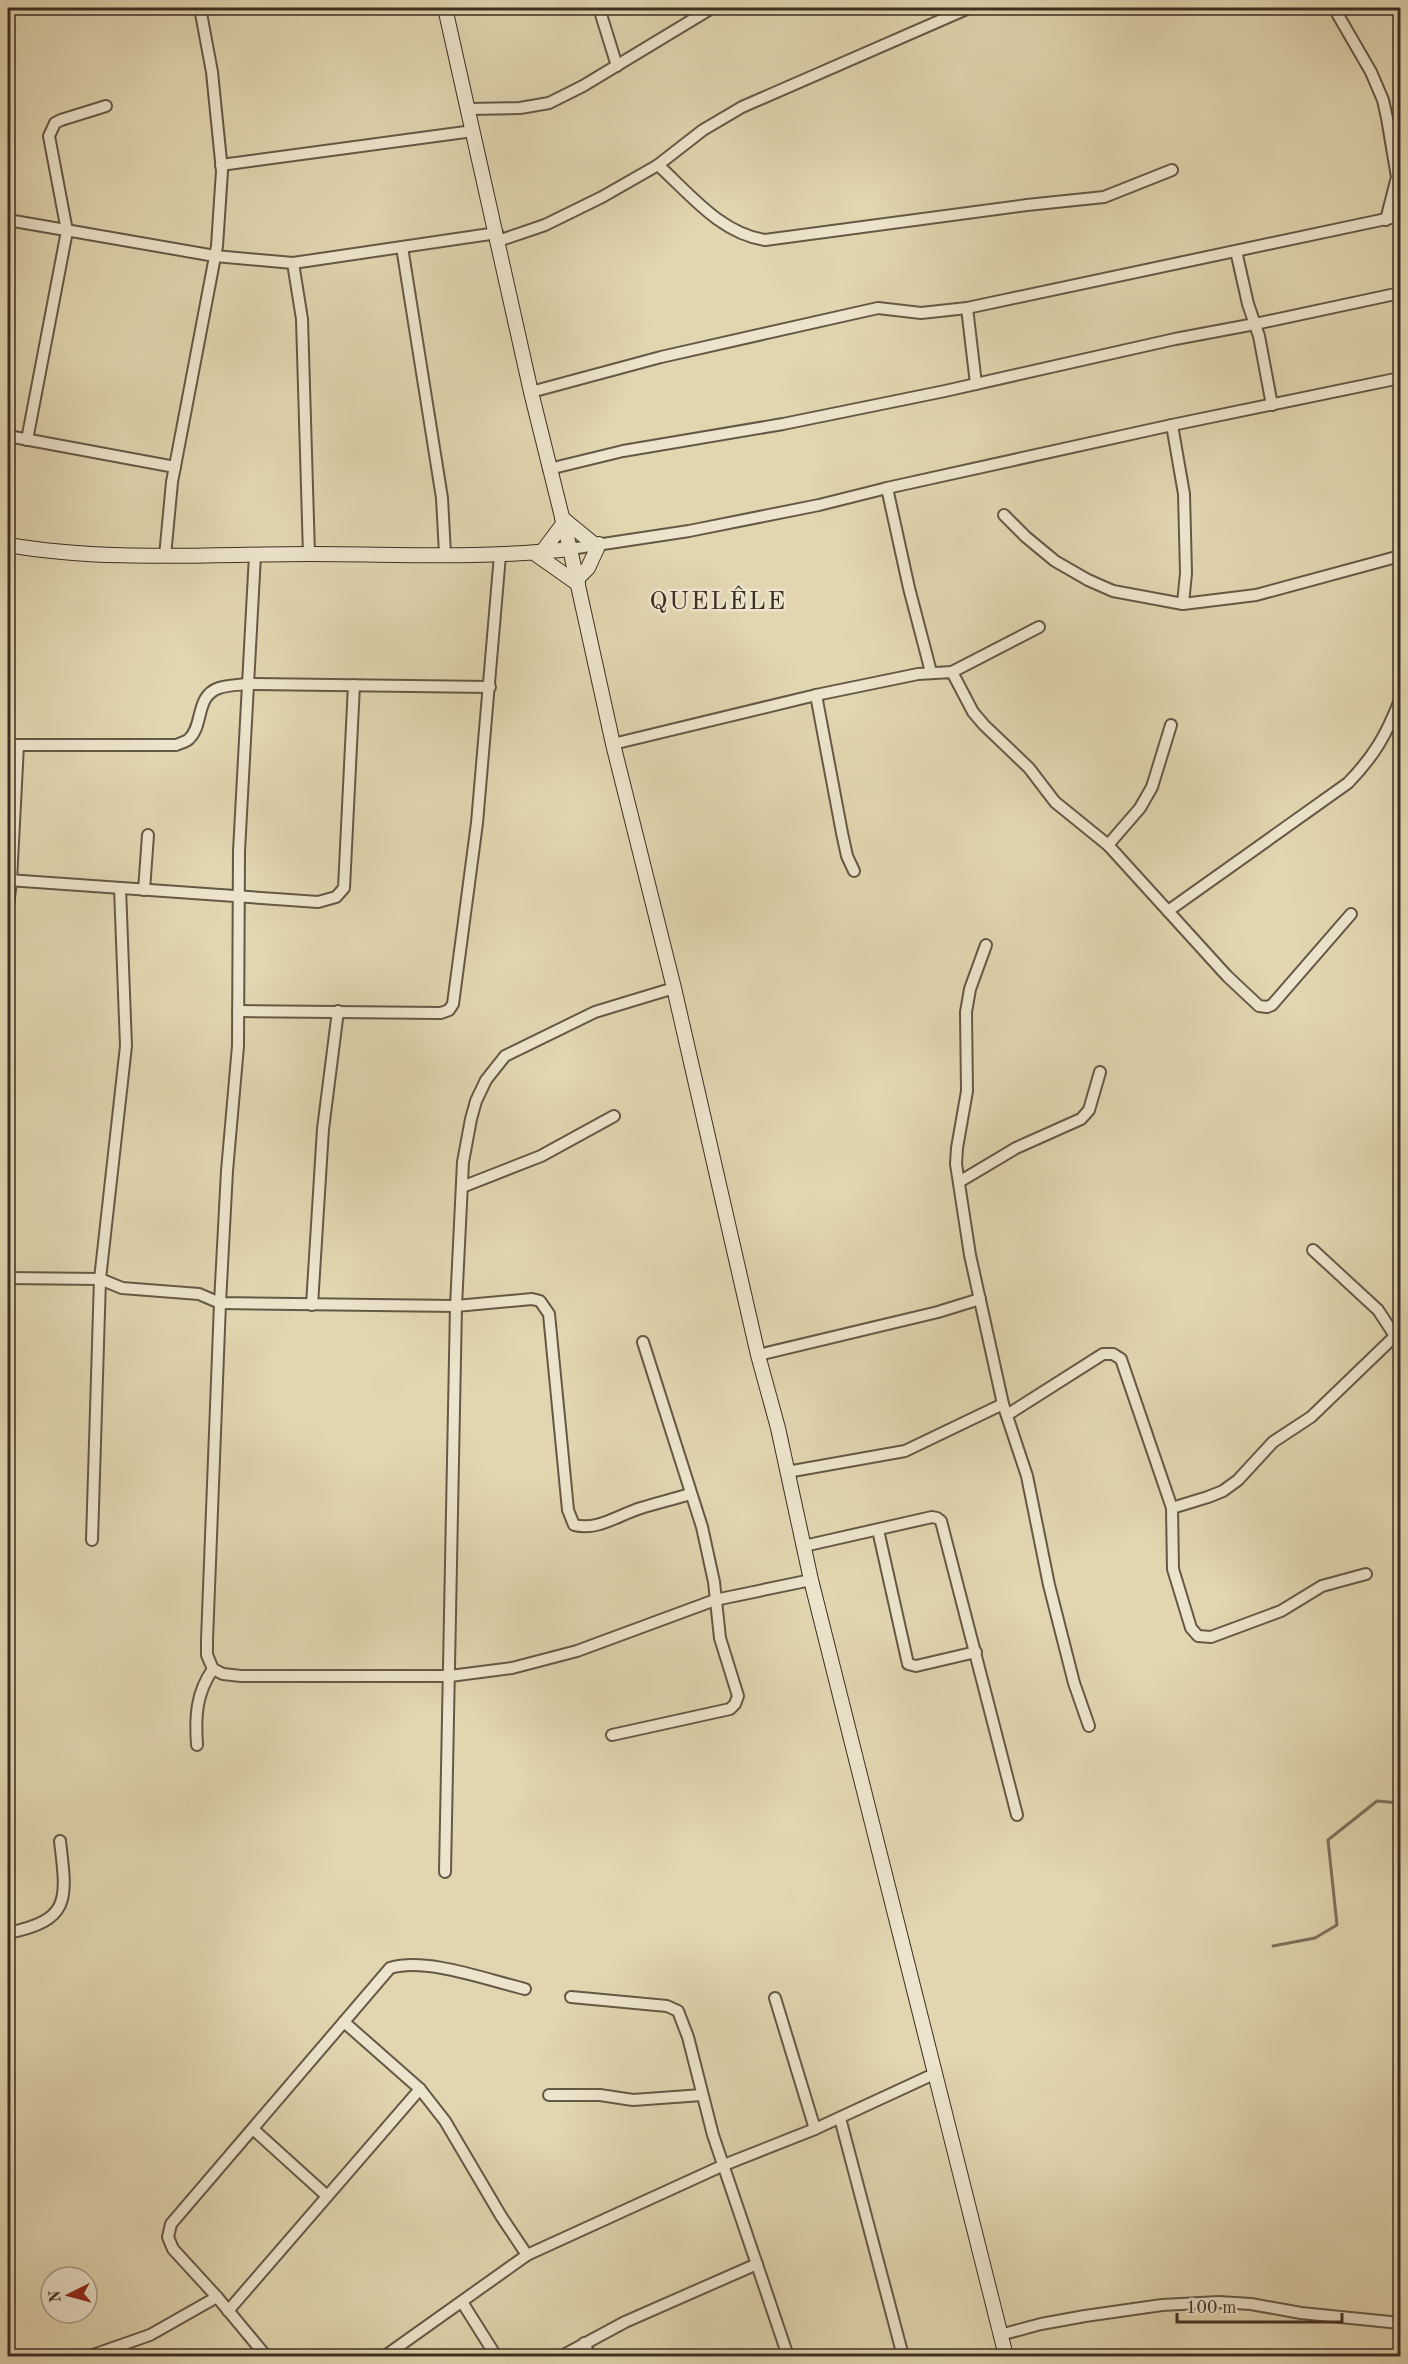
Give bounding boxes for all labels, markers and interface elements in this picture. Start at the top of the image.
district label: QUELÊLE [649,585,787,615]
north arrow [39,2265,99,2325]
scale bar [1177,2286,1342,2324]
text: N [47,2289,65,2303]
text: 100 m [1186,2299,1237,2317]

